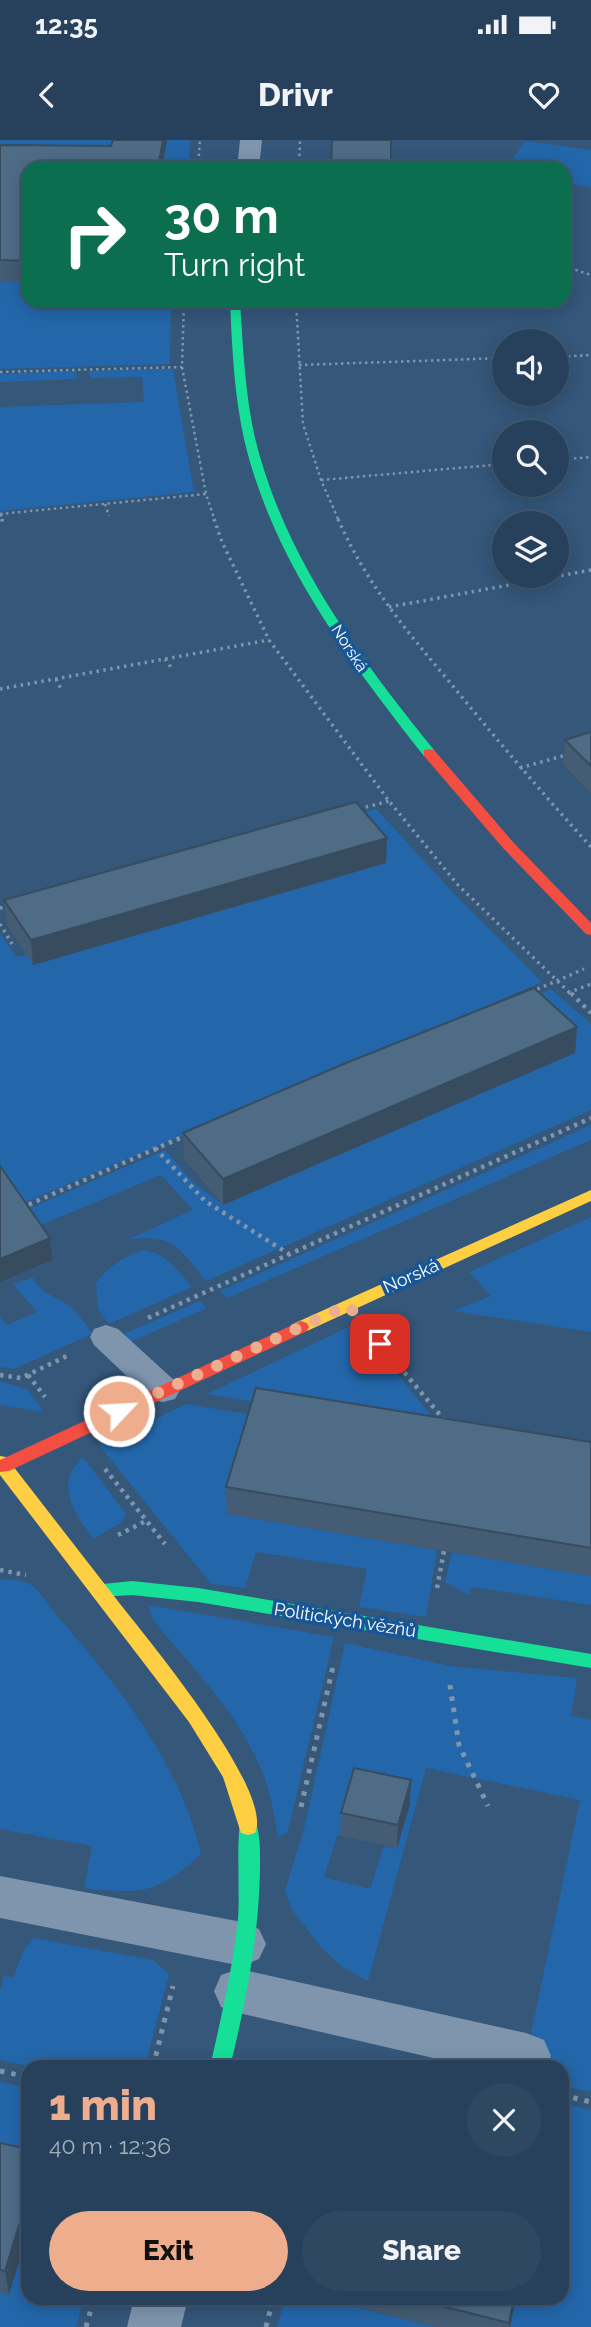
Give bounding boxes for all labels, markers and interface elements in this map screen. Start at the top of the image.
text: 12:35 [35,10,98,40]
icon: back [28,76,66,114]
text: Drivr [258,76,333,113]
icon: heart [525,76,563,114]
text: 30 m [164,187,279,244]
icon: right [49,189,140,280]
text: Turn right [164,246,305,283]
map controls [492,329,569,588]
button: sound [492,329,569,406]
button: search [492,420,569,497]
button: layers [492,511,569,588]
street label: Norská [327,621,372,675]
street label: Norská [380,1254,442,1297]
pin [350,1314,410,1374]
icon: arrive [361,1325,399,1363]
position arrow [82,1374,156,1448]
street label: Politických vězňů [273,1598,418,1641]
text: 1 min [49,2081,157,2130]
button: close [467,2083,541,2157]
text: 40 m · 12:36 [49,2132,171,2159]
button: Exit [49,2211,288,2291]
button: Share [302,2211,541,2291]

